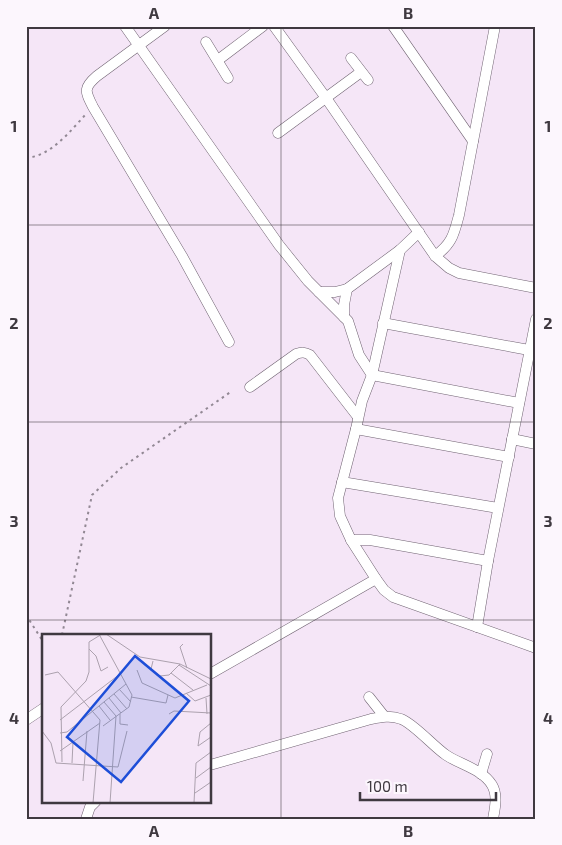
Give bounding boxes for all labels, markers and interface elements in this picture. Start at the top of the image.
text: A [149,3,160,22]
text: B [403,3,413,22]
text: 1 [11,116,17,135]
text: 1 [545,116,551,135]
text: 2 [9,313,19,332]
text: 2 [543,313,553,332]
text: 3 [9,511,19,530]
text: 3 [543,511,553,530]
inset map [42,634,211,802]
text: 4 [9,708,19,727]
text: 4 [543,708,553,727]
scale bar [360,770,496,802]
text: 100 m [367,777,408,795]
text: A [149,821,160,840]
text: B [403,821,413,840]

